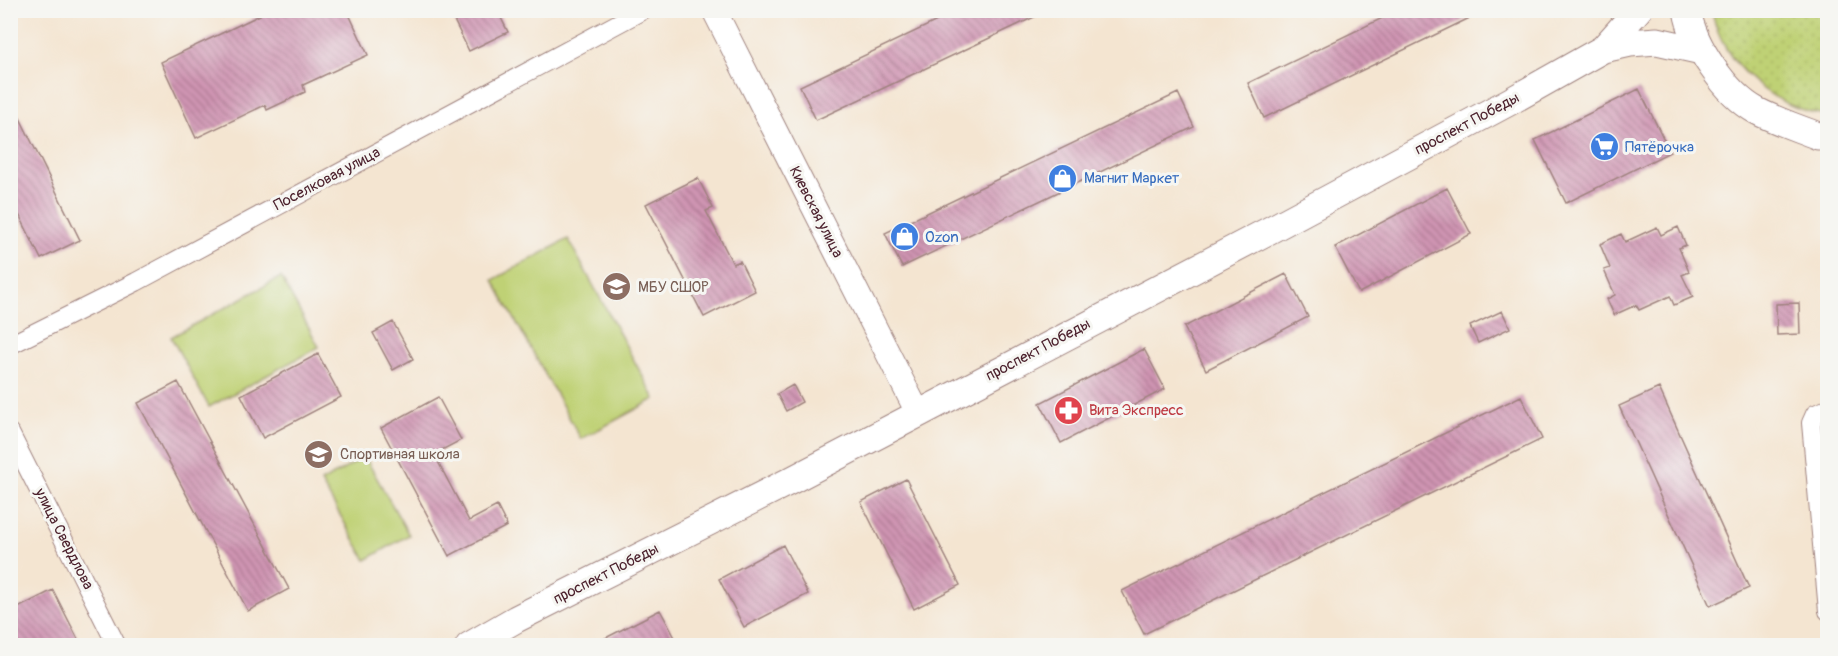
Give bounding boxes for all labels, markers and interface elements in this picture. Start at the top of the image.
street label: проспект Победы [1411,88,1523,160]
supermarket icon: Пятёрочка [1588,131,1620,163]
place label: Пятёрочка [1625,138,1694,157]
street label: Поселковая улица [271,143,383,215]
shop icon: Магнит Маркет [1047,162,1079,194]
street label: Киевская улица [785,163,847,261]
place label: Магнит Маркет [1084,169,1180,188]
shop icon: Ozon [888,221,920,253]
place label: Ozon [925,228,959,247]
school or university icon: МБУ СШОР [601,271,633,303]
place label: МБУ СШОР [638,278,709,297]
street label: проспект Победы [982,314,1094,386]
pharmacy icon: Вита Экспресс [1052,394,1084,426]
place label: Вита Экспресс [1089,401,1184,420]
school or university icon: Спортивная школа [303,438,335,470]
place label: Спортивная школа [340,445,460,464]
street label: улица Свердлова [30,484,98,593]
street label: проспект Победы [550,539,662,609]

